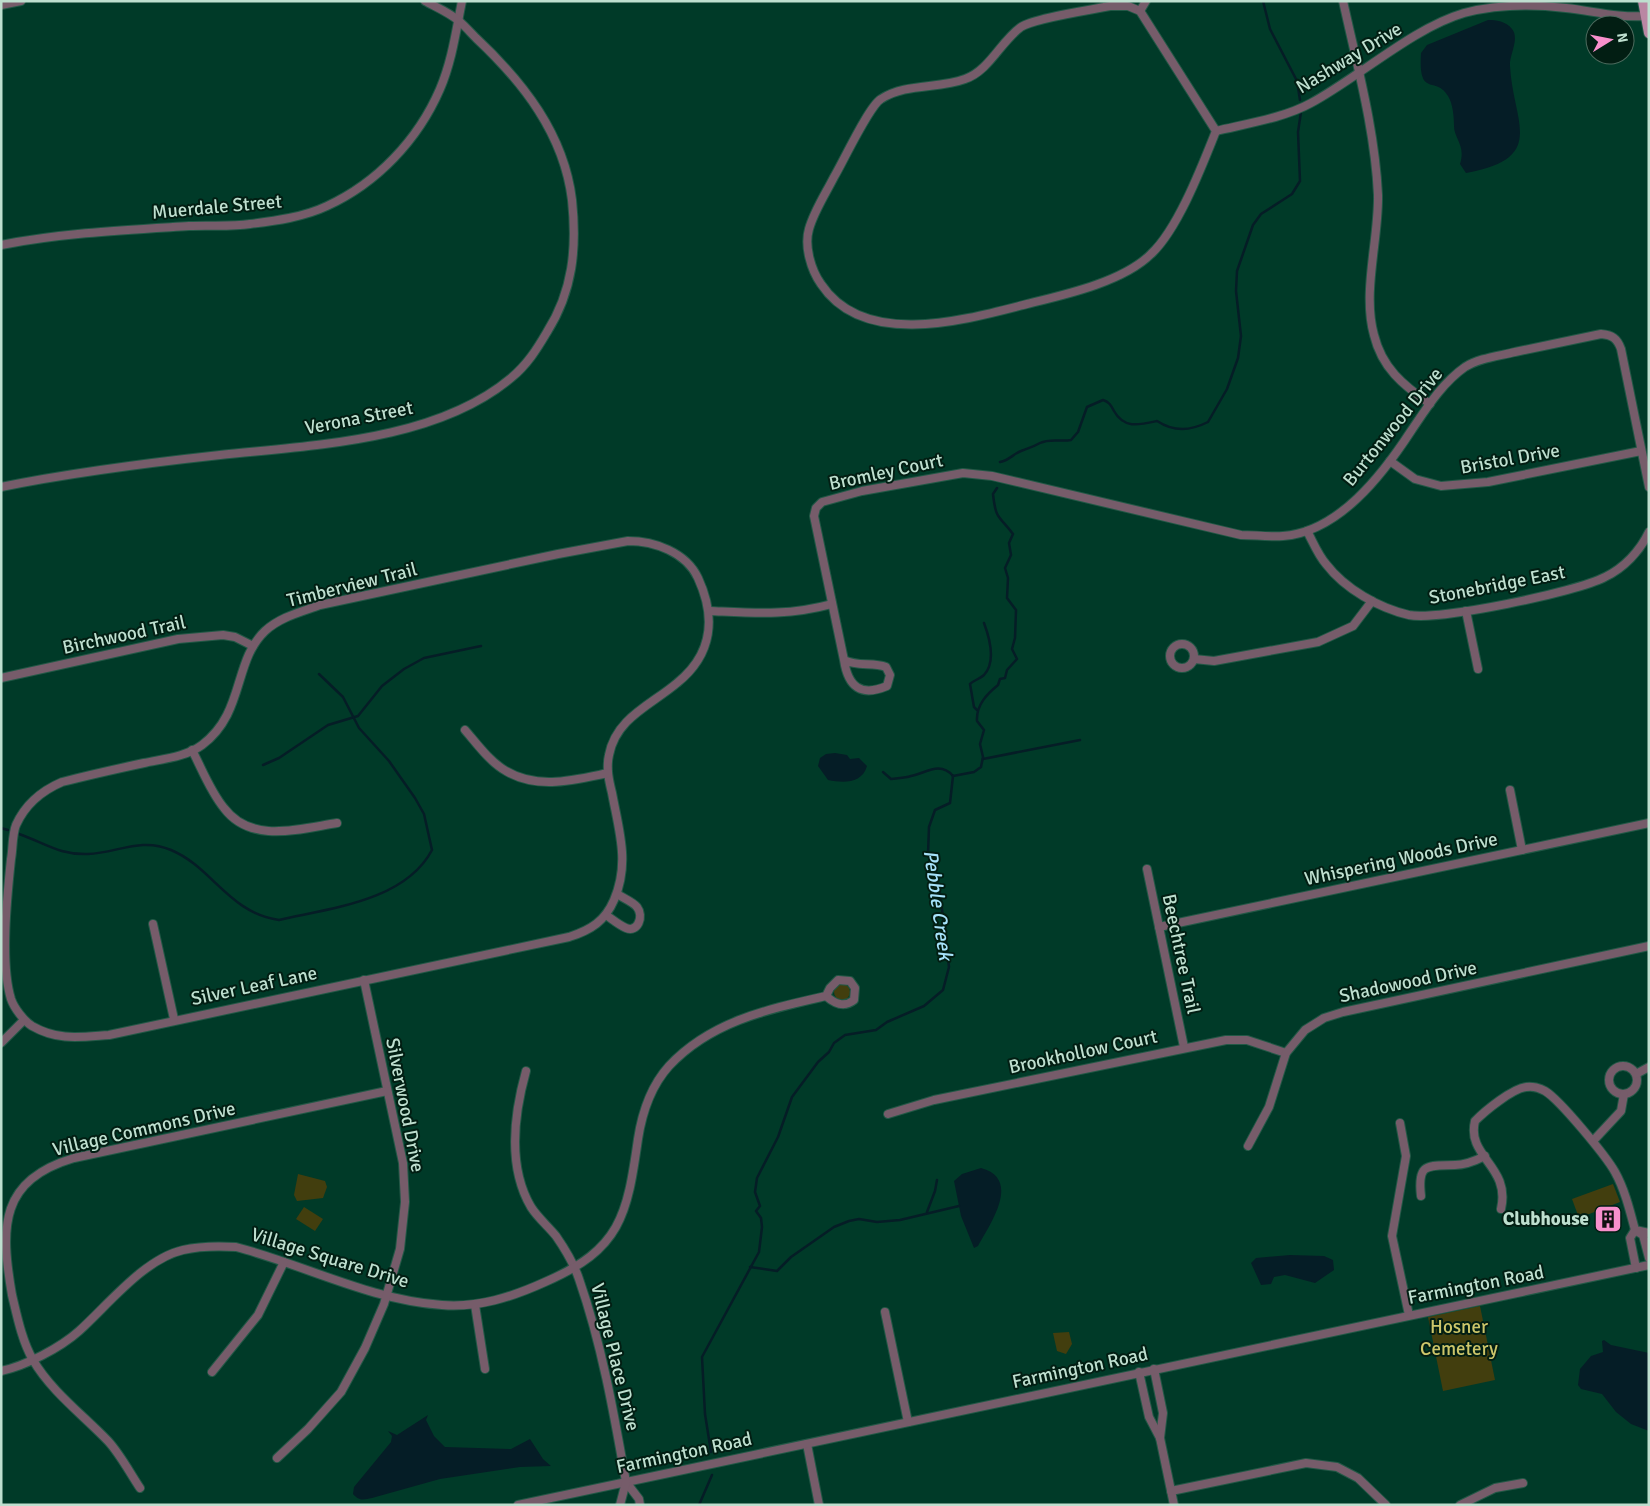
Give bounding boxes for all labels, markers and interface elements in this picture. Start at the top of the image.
north arrow [1585,15,1635,65]
street label: Nashway Drive [1292,17,1406,99]
text: N [1613,32,1632,44]
street label: Muerdale Street [151,189,283,225]
street label: Burtonwood Drive [1338,363,1448,491]
street label: Verona Street [303,396,415,440]
street label: Bristol Drive [1458,438,1562,480]
street label: Bromley Court [827,448,946,496]
street label: Timberview Trail [284,557,420,613]
street label: Stonebridge East [1427,560,1568,610]
street label: Birchwood Trail [60,610,188,660]
street label: Whispering Woods Drive [1302,827,1500,891]
water label: Pebble Creek [918,848,958,964]
street label: Beechtree Trail [1157,892,1205,1016]
street label: Shadowood Drive [1337,956,1479,1008]
street label: Silver Leaf Lane [189,961,319,1011]
street label: Brookhollow Court [1006,1024,1160,1079]
street label: Silverwood Drive [380,1036,430,1174]
street label: Village Commons Drive [50,1096,238,1162]
building icon: Clubhouse [1593,1204,1623,1234]
place label: Clubhouse [1503,1207,1589,1231]
street label: Village Square Drive [248,1223,412,1293]
street label: Farmington Road [1406,1260,1546,1310]
street label: Village Place Drive [585,1281,645,1433]
park label: Hosner Cemetery [1420,1315,1498,1361]
street label: Farmington Road [1010,1342,1150,1394]
street label: Farmington Road [614,1427,754,1479]

